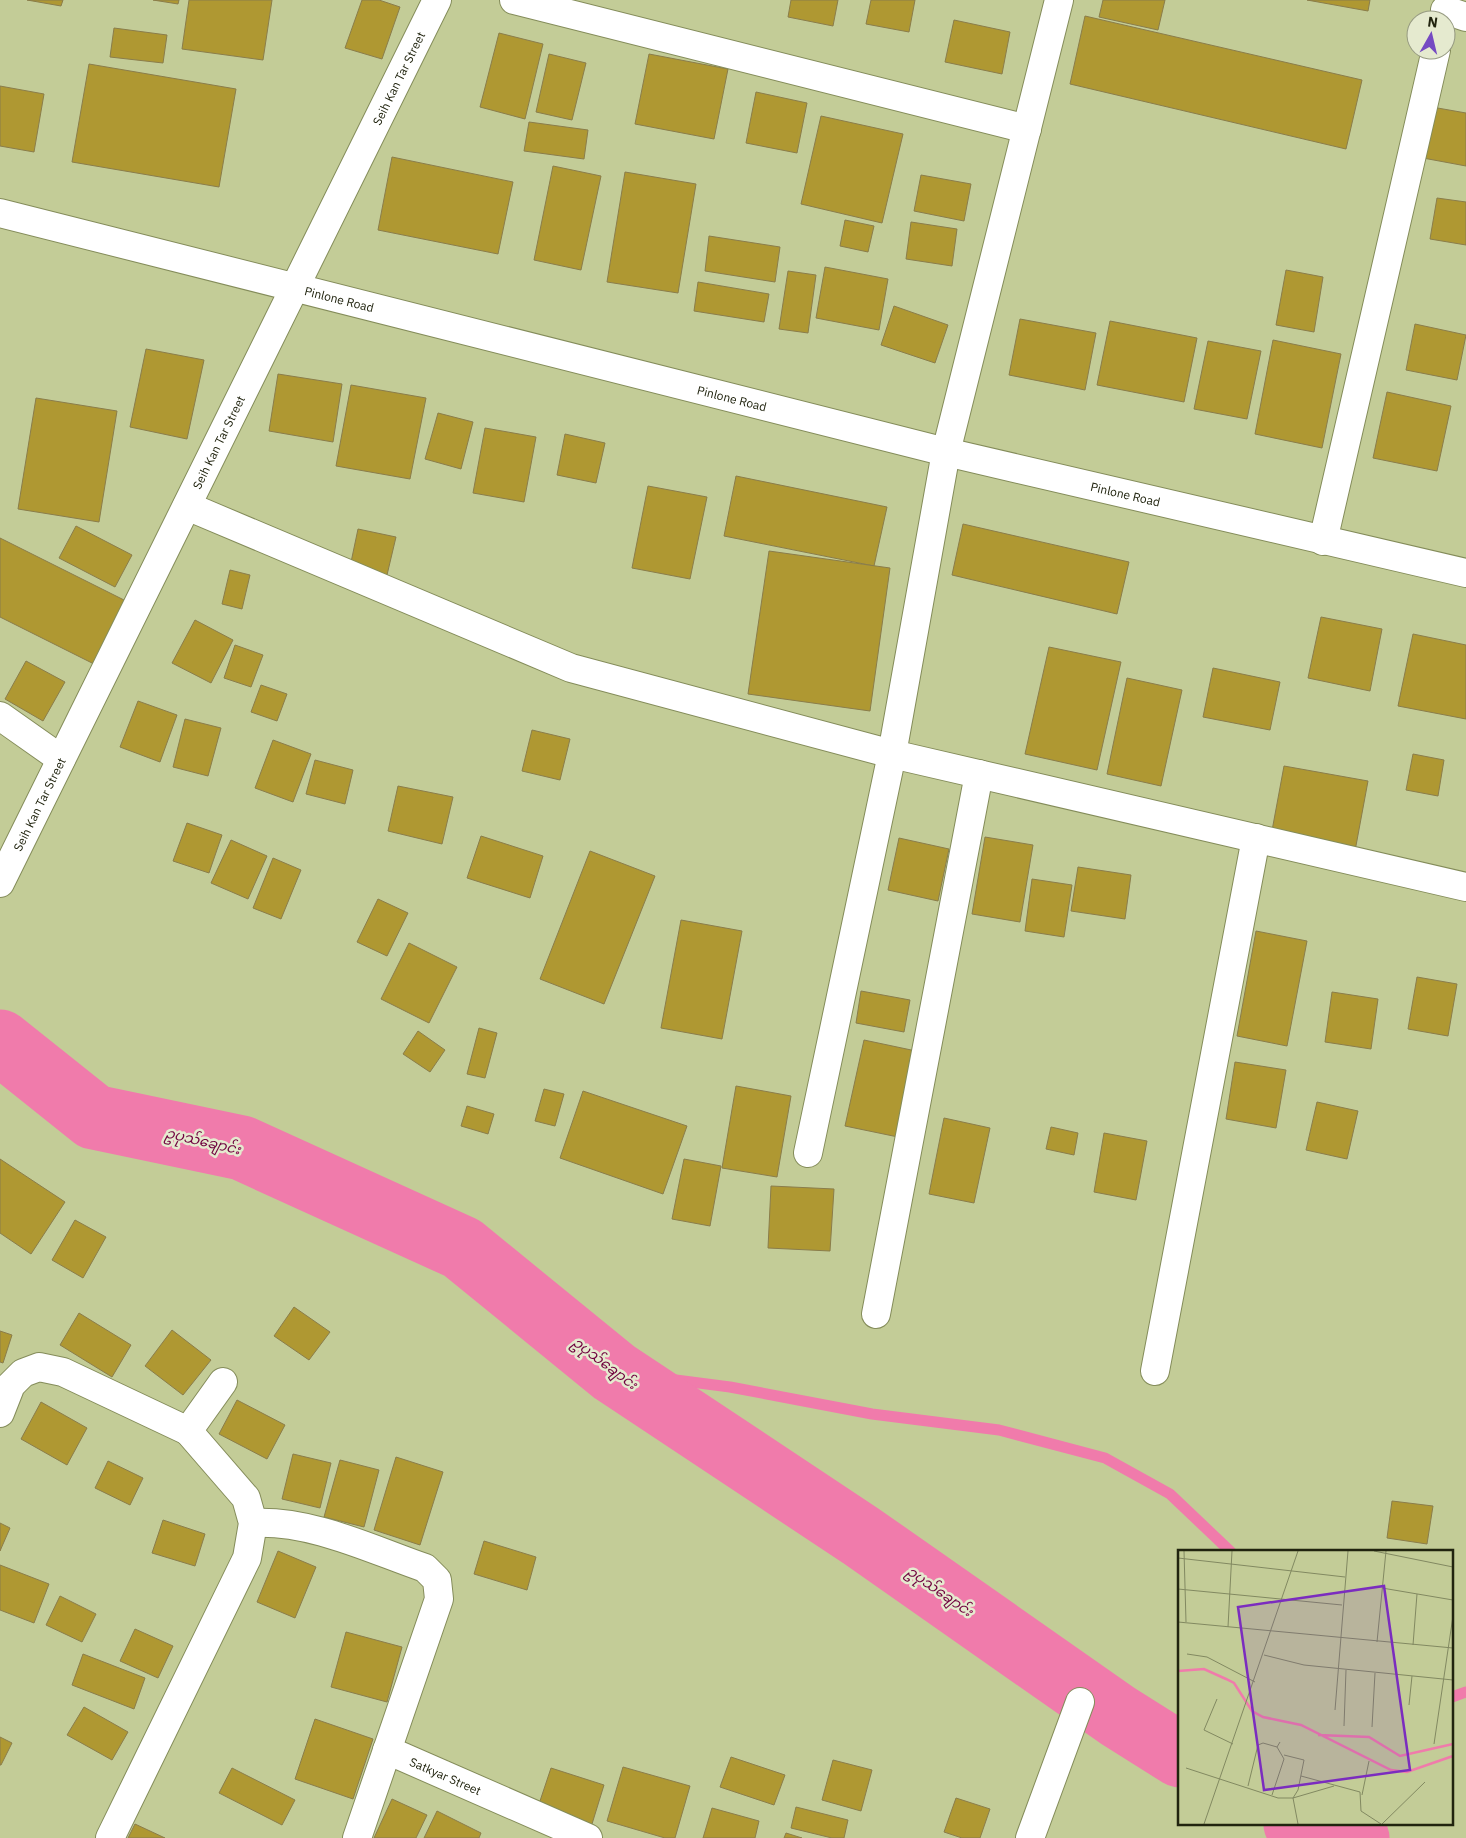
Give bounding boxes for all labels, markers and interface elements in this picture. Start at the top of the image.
north arrow [1406,10,1456,60]
text: N [1427,13,1439,32]
street label: Seih Kan Tar Street [369,29,428,127]
street label: Pinlone Road [303,283,376,315]
street label: Pinlone Road [696,382,768,414]
street label: Seih Kan Tar Street [189,393,248,491]
street label: Pinlone Road [1089,478,1162,509]
street label: Seih Kan Tar Street [10,755,68,853]
water label: ဥပုသ်ချောင်း [163,1123,244,1162]
water label: ဥပုသ်ချောင်း [567,1332,642,1396]
inset map [1178,1550,1454,1826]
water label: ဥပုသ်ချောင်း [902,1561,978,1623]
street label: Satkyar Street [408,1753,484,1798]

